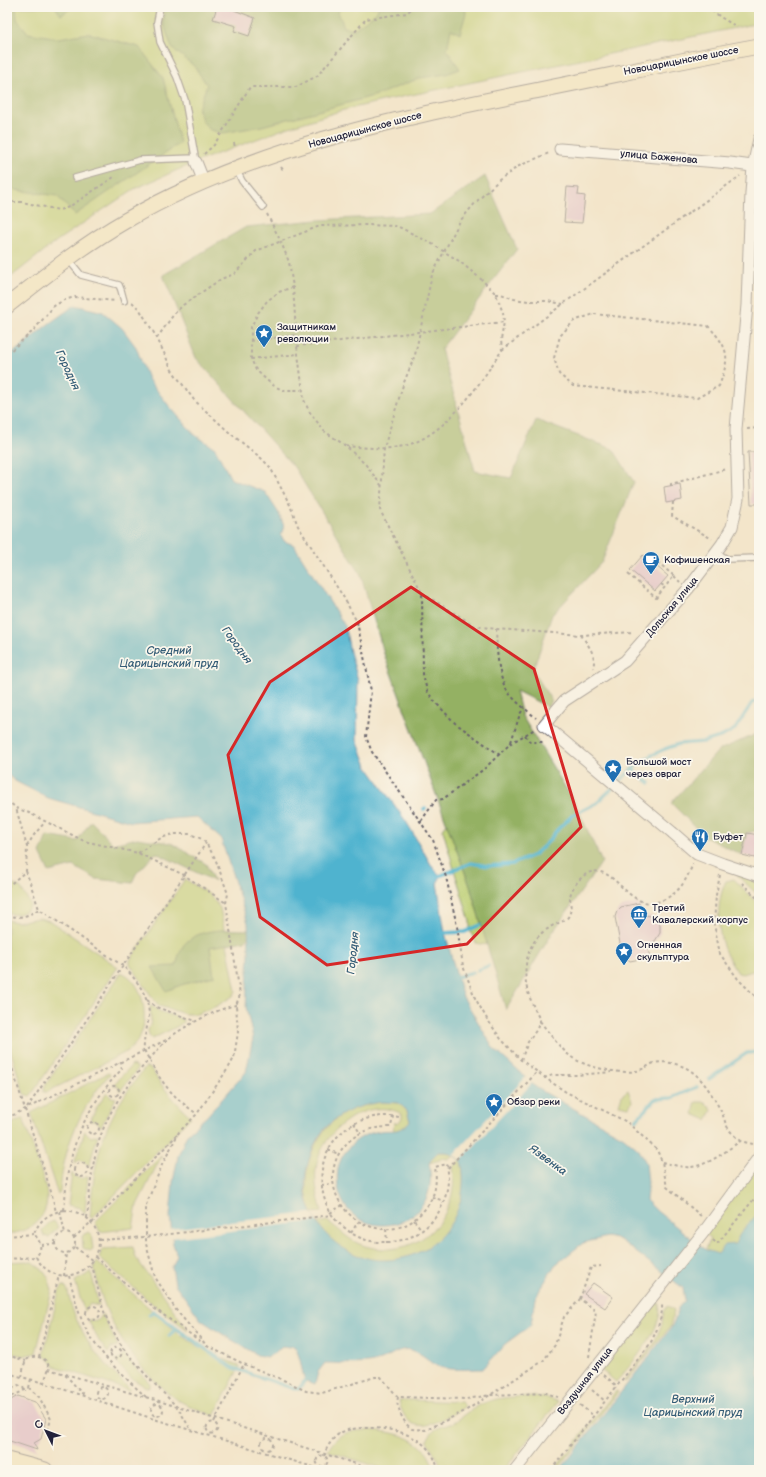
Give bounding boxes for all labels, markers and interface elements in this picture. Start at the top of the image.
street label: Новоцарицынское шоссе [623,44,740,78]
street label: Новоцарицынское шоссе [307,109,423,151]
street label: улица Баженова [620,148,698,166]
place label: Защитникам революции [277,321,336,345]
place icon: Защитникам революции [254,323,274,348]
water label: Городня [53,348,83,392]
cafe icon: Кофишенская [641,550,661,575]
place label: Кофишенская [664,554,731,566]
street label: Дольская улица [643,574,701,639]
water label: Городня [219,624,255,666]
water label: Средний Царицынский пруд [120,644,219,670]
place label: Большой мост через овраг [626,756,692,780]
place icon: Большой мост через овраг [603,758,623,783]
restaurant icon: Буфет [690,827,710,852]
place label: Буфет [713,831,743,843]
place label: Третий Кавалерский корпус [652,902,748,926]
museum icon: Третий Кавалерский корпус [629,904,649,929]
water label: Городня [344,931,362,975]
place label: Огненная скульптура [637,939,689,963]
place icon: Огненная скульптура [614,941,634,966]
place icon: Обзор реки [484,1092,504,1117]
place label: Обзор реки [507,1096,560,1108]
water label: Язвенка [526,1141,570,1178]
street label: Воздушная улица [555,1345,615,1417]
water label: Верхний Царицынский пруд [644,1393,743,1419]
north arrow [26,1411,66,1451]
text: С [32,1417,47,1432]

